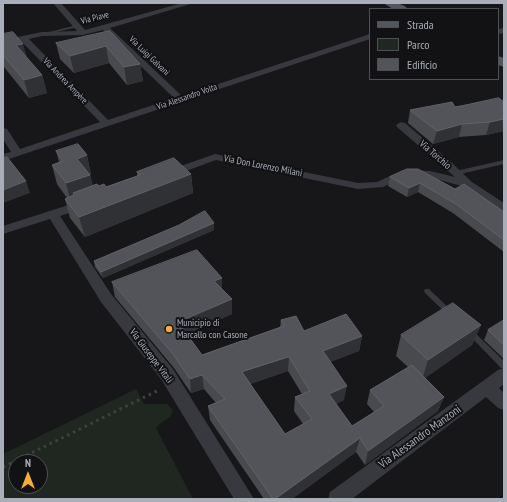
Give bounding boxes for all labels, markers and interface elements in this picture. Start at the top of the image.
legend [369,8,499,80]
street label: Via Piave [80,9,110,27]
text: Strada [407,17,434,32]
street label: Via Luigi Galvani [127,34,171,78]
text: Parco [407,37,429,52]
street label: Via Andrea Ampère [40,56,90,106]
text: Edificio [407,57,437,72]
street label: Via Alessandro Volta [155,82,219,112]
street label: Via Torchio [417,138,453,172]
street label: Via Don Lorenzo Milani [223,153,303,179]
place label: Municipio di Marcallo con Casone [177,317,248,340]
marker: Municipio di Marcallo con Casone [164,324,174,334]
street label: Via Giuseppe Vitali [127,326,175,386]
street label: Via Alessandro Manzoni [376,402,464,472]
north arrow [8,454,48,494]
text: N [25,456,31,470]

